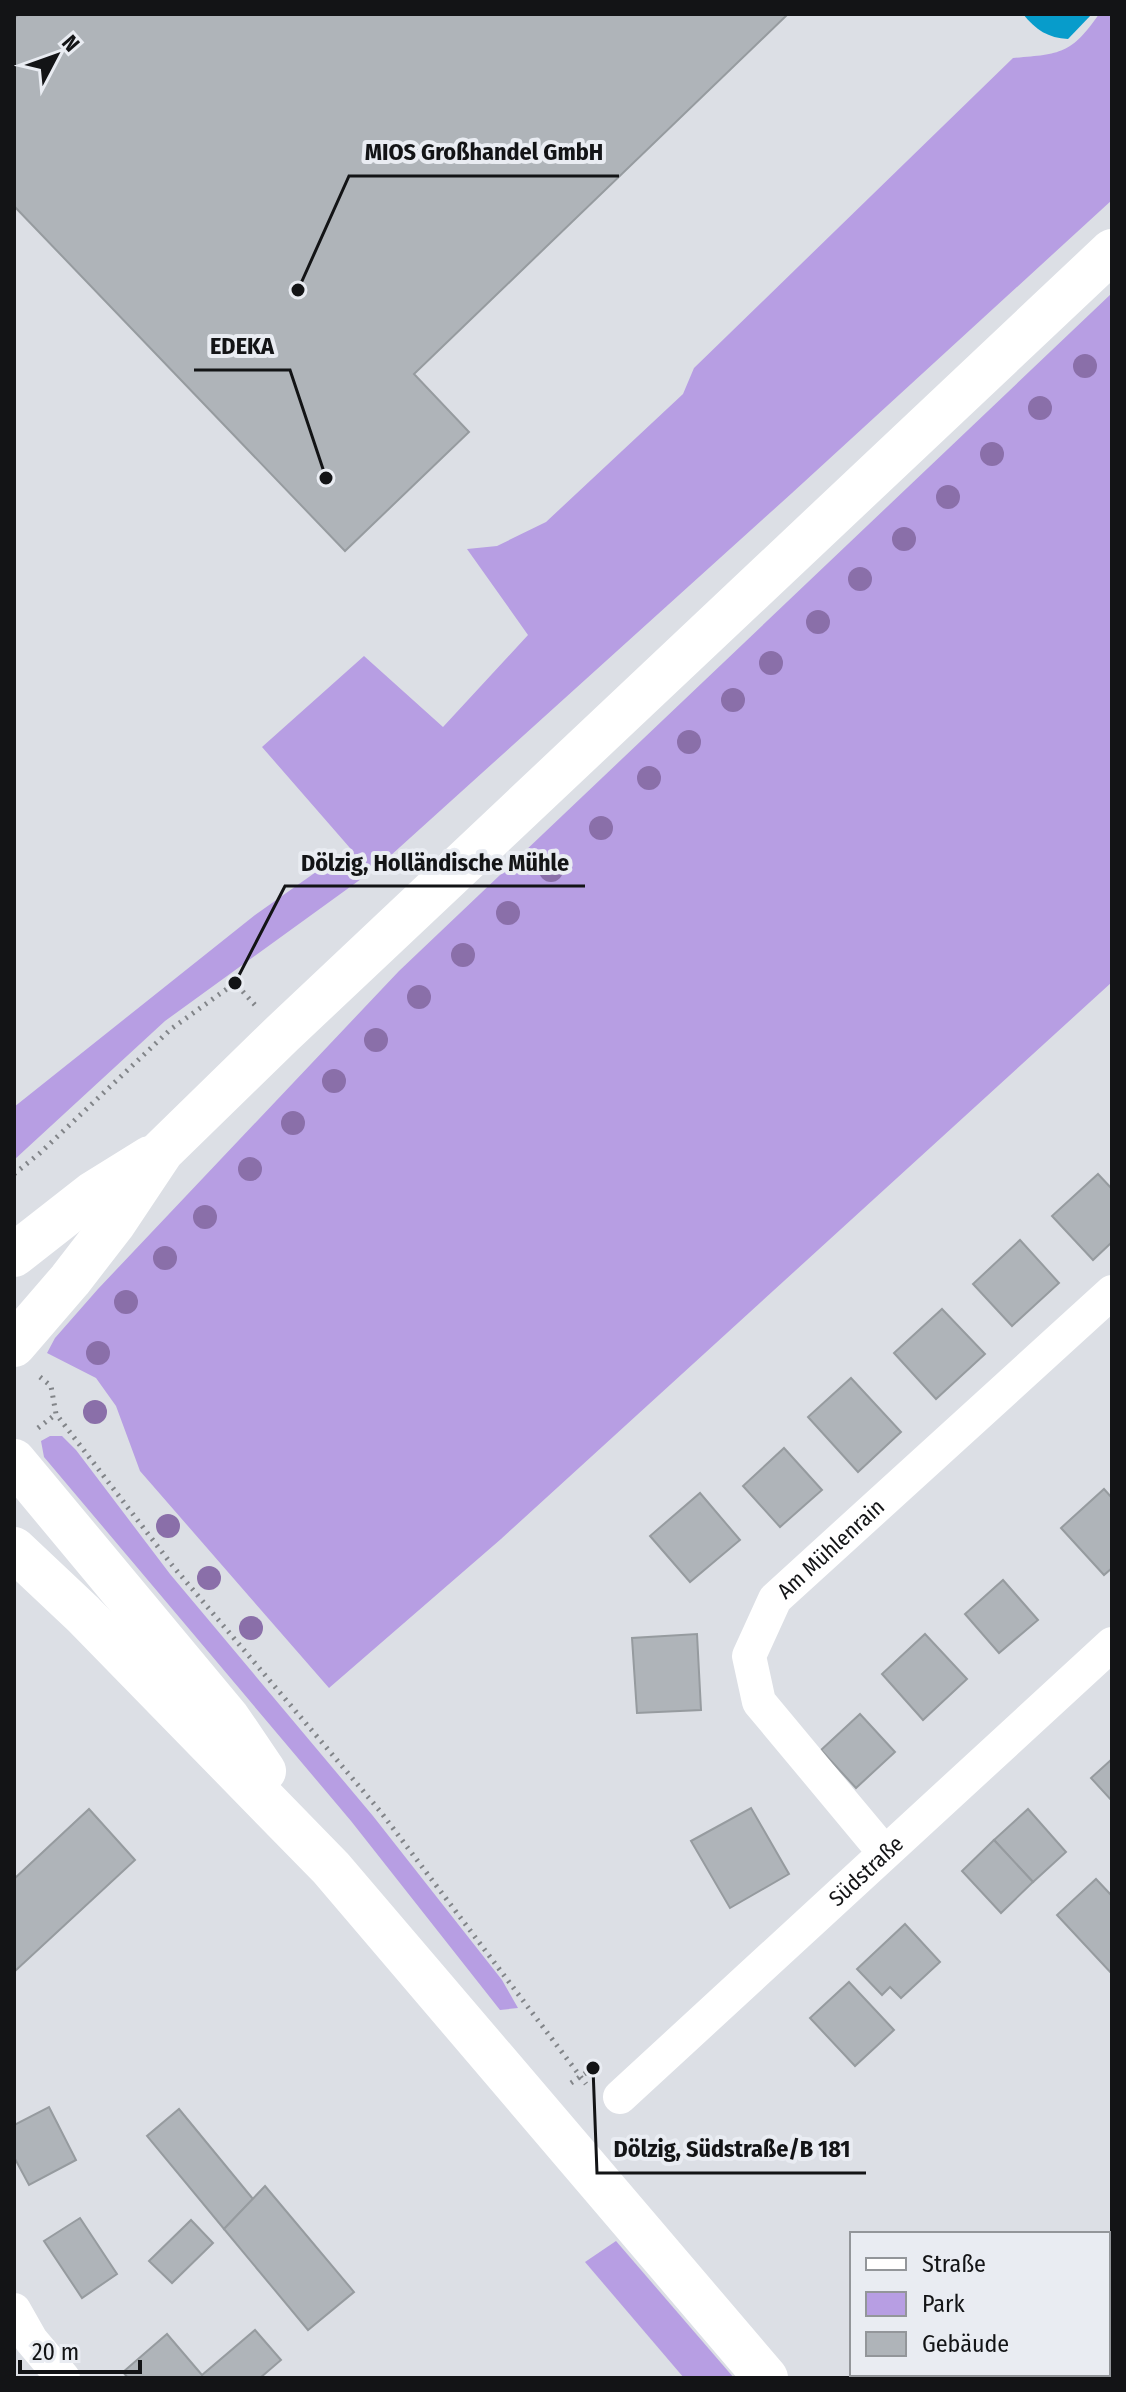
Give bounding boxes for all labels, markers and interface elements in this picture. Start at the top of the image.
north arrow [16,16,96,96]
text: N [56,29,85,57]
callout: MIOS Großhandel GmbH [349,128,619,176]
text: MIOS Großhandel GmbH [365,138,603,166]
callout: EDEKA [194,322,290,370]
text: EDEKA [210,332,275,360]
callout: Dölzig, Holländische Mühle [285,838,585,886]
text: Dölzig, Holländische Mühle [301,849,569,877]
street label: Am Mühlenrain [772,1493,890,1604]
street label: Südstraße [823,1830,909,1912]
callout: Dölzig, Südstraße/B 181 [597,2125,866,2173]
text: Dölzig, Südstraße/B 181 [614,2135,850,2163]
legend [850,2232,1110,2376]
text: Straße [922,2250,986,2278]
text: Park [922,2290,965,2318]
scale bar [20,2324,140,2374]
text: Gebäude [922,2330,1009,2358]
text: 20 m [32,2338,79,2366]

